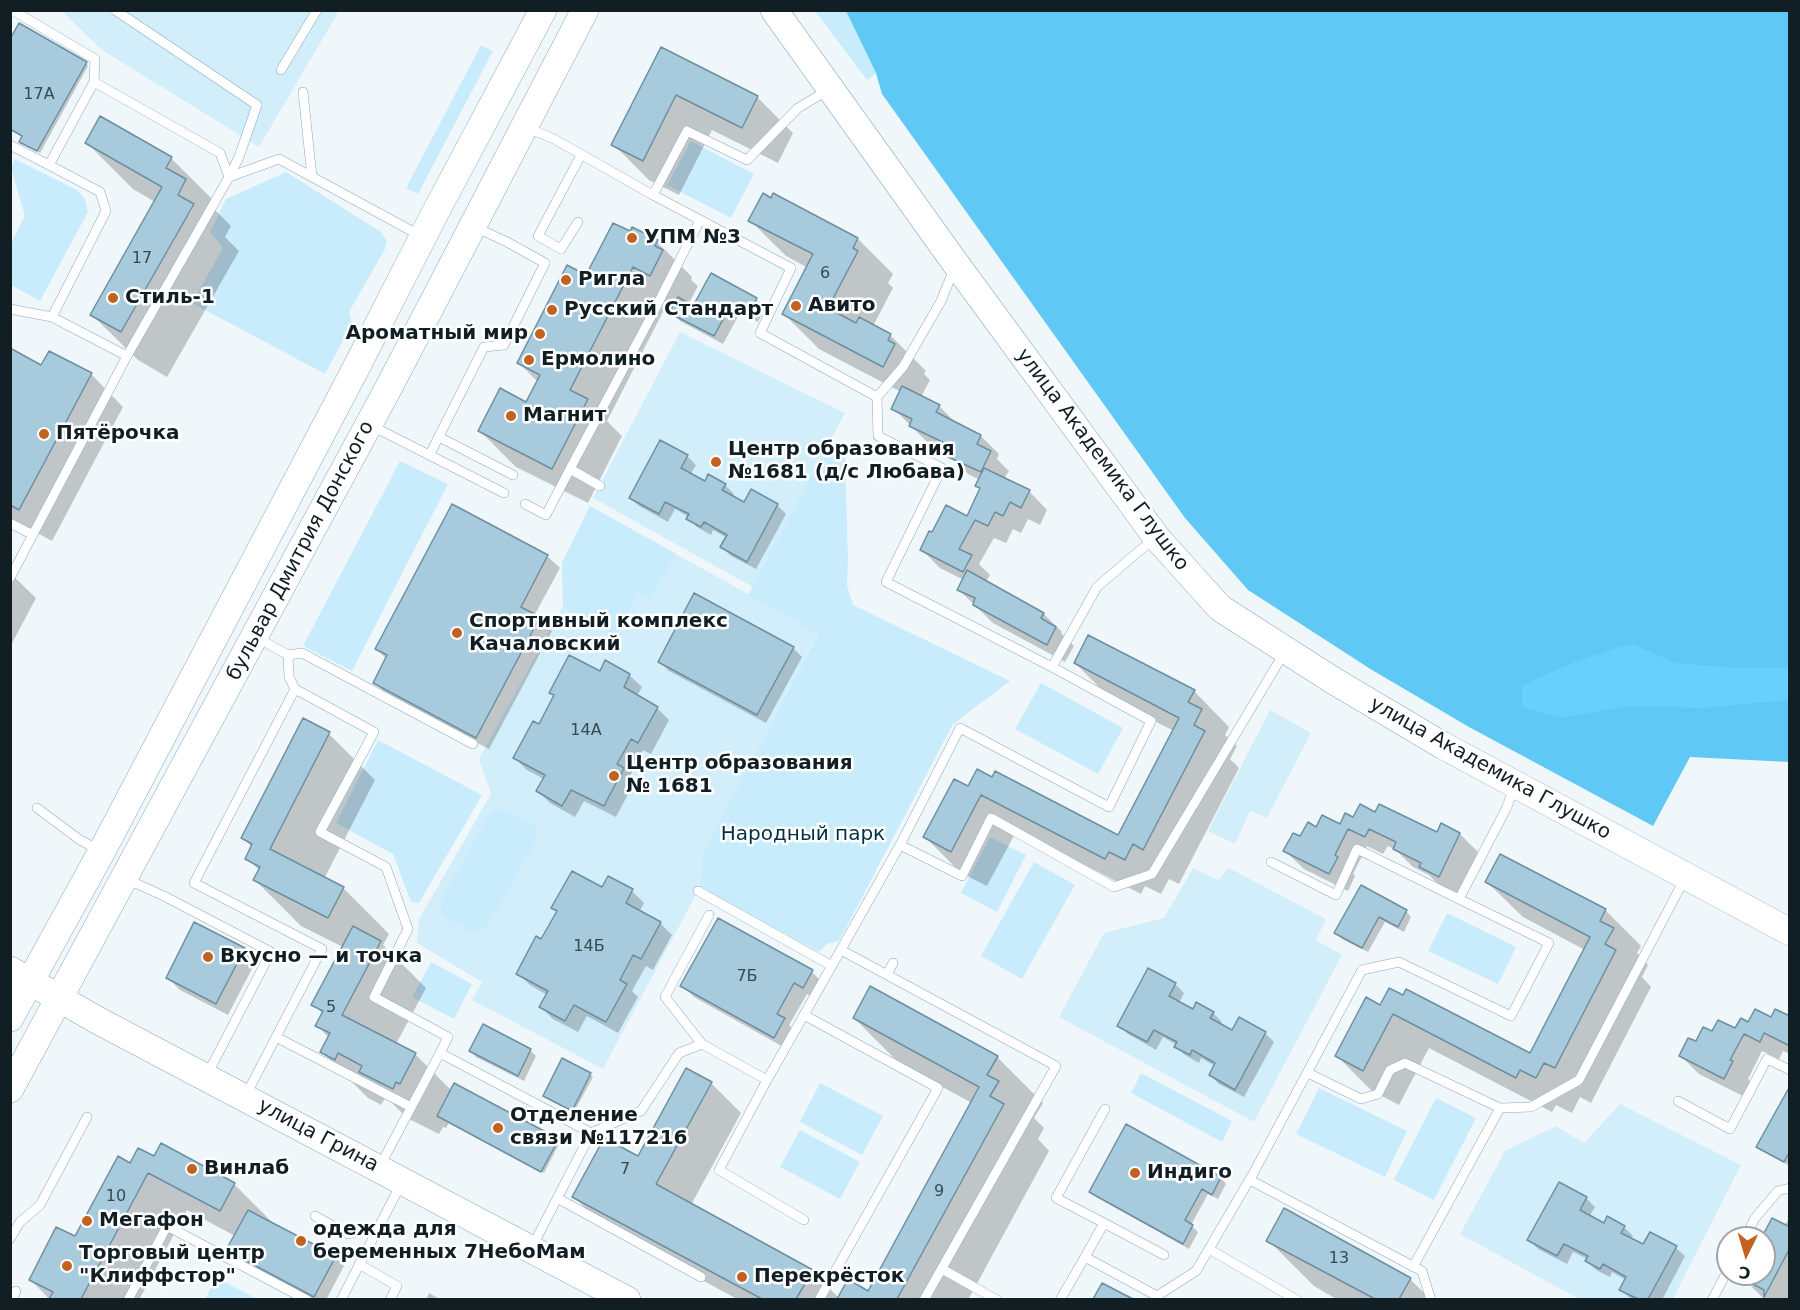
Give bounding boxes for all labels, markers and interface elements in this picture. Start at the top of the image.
house number: 17А [23,85,55,105]
place label: УПМ №3 [644,226,741,250]
marker: УПМ №3 [625,231,639,245]
house number: 17 [132,249,152,269]
house number: 6 [820,264,830,284]
place label: Ригла [578,268,645,292]
marker: Ригла [559,273,573,287]
place label: Стиль-1 [125,286,215,310]
marker: Стиль-1 [106,291,120,305]
place label: Авито [808,294,875,318]
place label: Русский Стандарт [564,298,773,322]
marker: Авито [789,299,803,313]
marker: Русский Стандарт [545,303,559,317]
place label: Ароматный мир [345,322,528,346]
marker: Ароматный мир [533,327,547,341]
street label: улица Академика Глушко [1011,344,1193,576]
place label: Ермолино [541,348,655,372]
marker: Ермолино [522,353,536,367]
place label: Магнит [523,404,606,428]
marker: Магнит [504,409,518,423]
street label: бульвар Дмитрия Донского [222,417,380,685]
place label: Пятёрочка [56,422,180,446]
marker: Пятёрочка [37,427,51,441]
place label: Центр образования №1681 (д/с Любава) [728,438,965,485]
marker: Центр образования №1681 (д/с Любава) [709,455,723,469]
place label: Спортивный комплекс Качаловский [469,610,728,657]
marker: Спортивный комплекс Качаловский [450,626,464,640]
street label: улица Академика Глушко [1365,693,1615,845]
house number: 14А [570,721,602,741]
place label: Центр образования № 1681 [626,752,853,799]
marker: Центр образования № 1681 [607,769,621,783]
park label: Народный парк [721,823,885,847]
house number: 14Б [573,937,605,957]
place label: Вкусно — и точка [220,945,422,969]
marker: Вкусно — и точка [201,950,215,964]
house number: 7Б [736,967,758,987]
house number: 5 [326,998,336,1018]
street label: улица Грина [254,1094,382,1178]
place label: Отделение связи №117216 [510,1104,688,1151]
marker: Отделение связи №117216 [491,1121,505,1135]
place label: Винлаб [204,1157,289,1181]
house number: 7 [620,1160,630,1180]
place label: Индиго [1147,1161,1232,1185]
marker: Винлаб [185,1162,199,1176]
marker: Индиго [1128,1166,1142,1180]
house number: 9 [934,1182,944,1202]
house number: 10 [106,1187,126,1207]
place label: Мегафон [99,1209,204,1233]
marker: Мегафон [80,1214,94,1228]
place label: одежда для беременных 7НебоМам [313,1218,586,1265]
north arrow [1716,1226,1776,1286]
marker: одежда для беременных 7НебоМам [294,1234,308,1248]
place label: Торговый центр "Клиффстор" [79,1242,265,1289]
house number: 13 [1329,1249,1349,1269]
marker: Торговый центр "Клиффстор" [60,1259,74,1273]
text: С [1738,1262,1751,1282]
place label: Перекрёсток [754,1265,904,1289]
marker: Перекрёсток [735,1270,749,1284]

